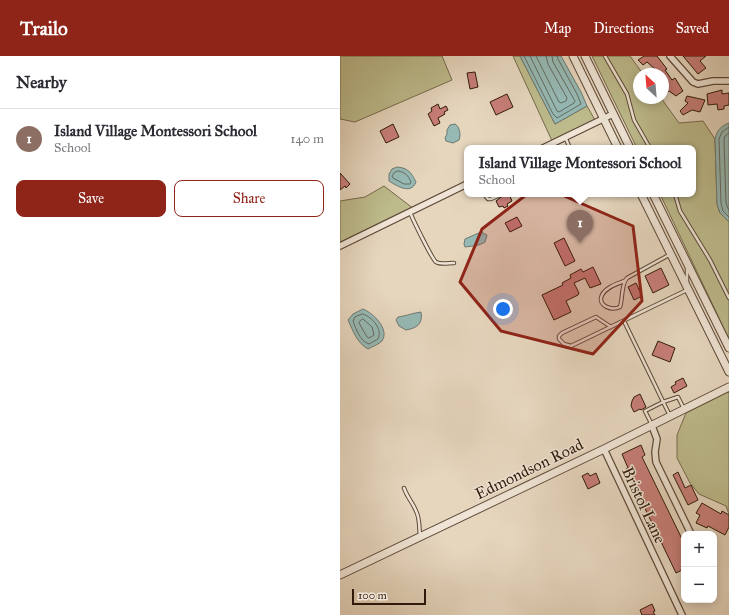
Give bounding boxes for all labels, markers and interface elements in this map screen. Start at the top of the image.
text: Trailo [20,17,68,40]
text: Map [544,20,571,37]
text: Directions [593,20,654,37]
text: Saved [676,20,709,37]
north arrow [633,68,669,104]
text: Nearby [16,72,67,93]
text: Island Village Montessori School [54,122,257,140]
text: 1 [26,131,32,147]
text: 140 m [290,131,324,147]
text: School [54,140,91,156]
popup [464,145,696,197]
text: Island Village Montessori School [478,154,682,172]
text: School [478,172,515,188]
button: Save [16,180,166,217]
button: Share [174,180,324,217]
pin: 1 [567,210,593,243]
your location [493,299,513,319]
street label: Edmondson Road [472,435,586,503]
street label: Bristol Lane [618,464,670,547]
map controls [681,531,717,603]
button: + [681,531,717,567]
button: − [681,567,717,603]
scale bar [352,587,426,606]
text: 100 m [358,589,387,602]

